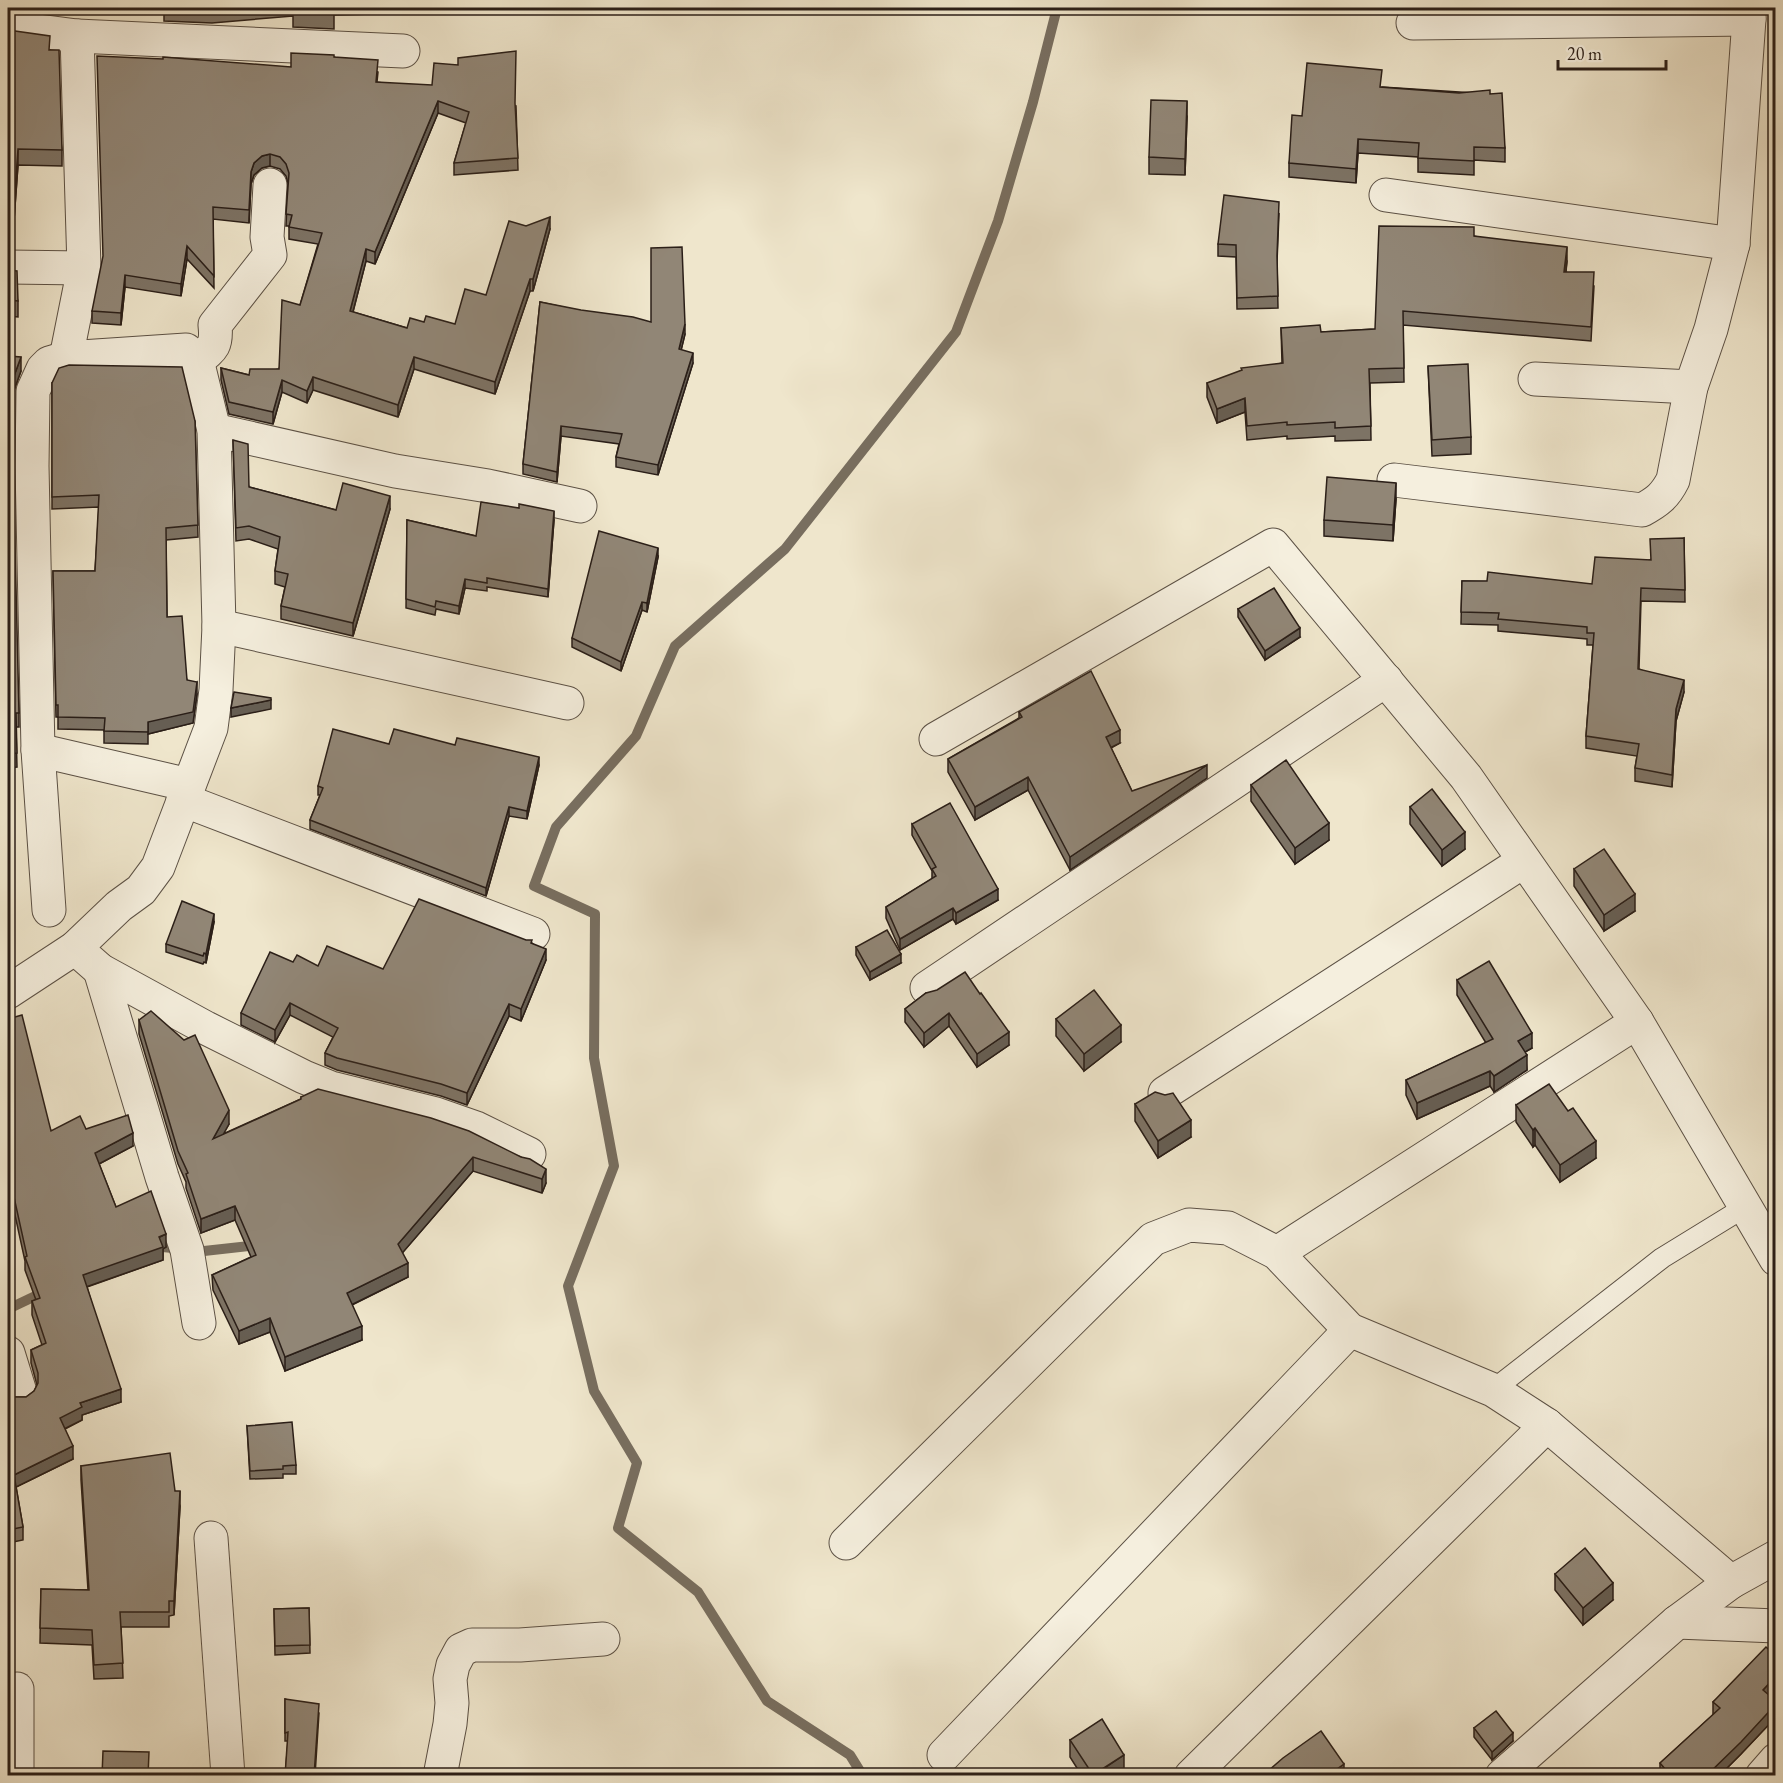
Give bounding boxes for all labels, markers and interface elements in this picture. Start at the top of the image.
scale bar [1558,33,1666,71]
text: 20 m [1567,42,1602,65]

